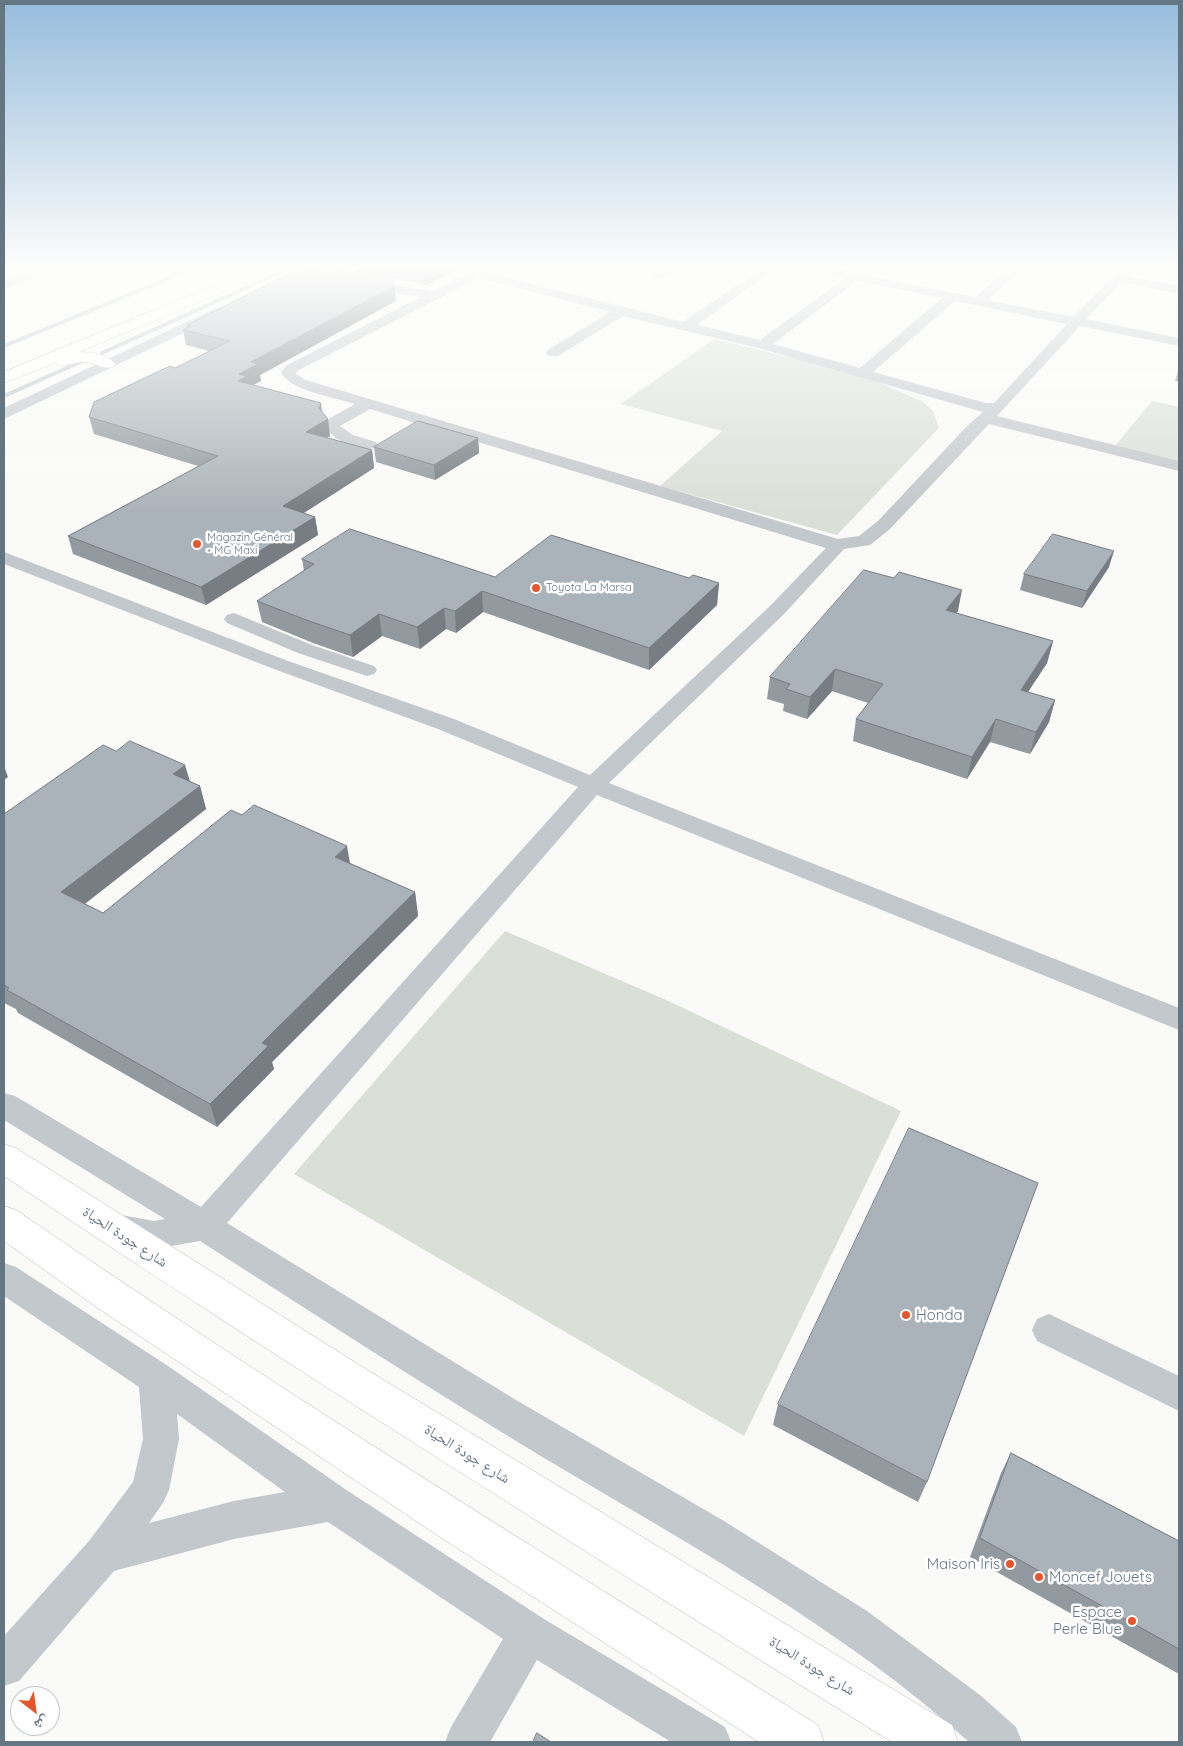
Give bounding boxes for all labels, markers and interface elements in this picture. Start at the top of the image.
place label: Magazin Général - MG Maxi [207,531,293,557]
marker: Magazin Général - MG Maxi [191,538,203,550]
place label: Toyota La Marsa [546,581,632,595]
marker: Toyota La Marsa [530,582,542,594]
street label: شارع جودة الحياة [79,1203,171,1271]
place label: Honda [916,1306,963,1324]
marker: Honda [900,1309,912,1321]
street label: شارع جودة الحياة [421,1420,513,1488]
place label: Maison Iris [927,1555,1000,1573]
marker: Maison Iris [1004,1558,1016,1570]
place label: Moncef Jouets [1049,1568,1152,1586]
marker: Moncef Jouets [1033,1571,1045,1583]
place label: Espace Perle Blue [1053,1603,1122,1638]
marker: Espace Perle Blue [1126,1615,1138,1627]
street label: شارع جودة الحياة [766,1632,858,1700]
north arrow [10,1686,60,1736]
text: ش [31,1712,53,1735]

